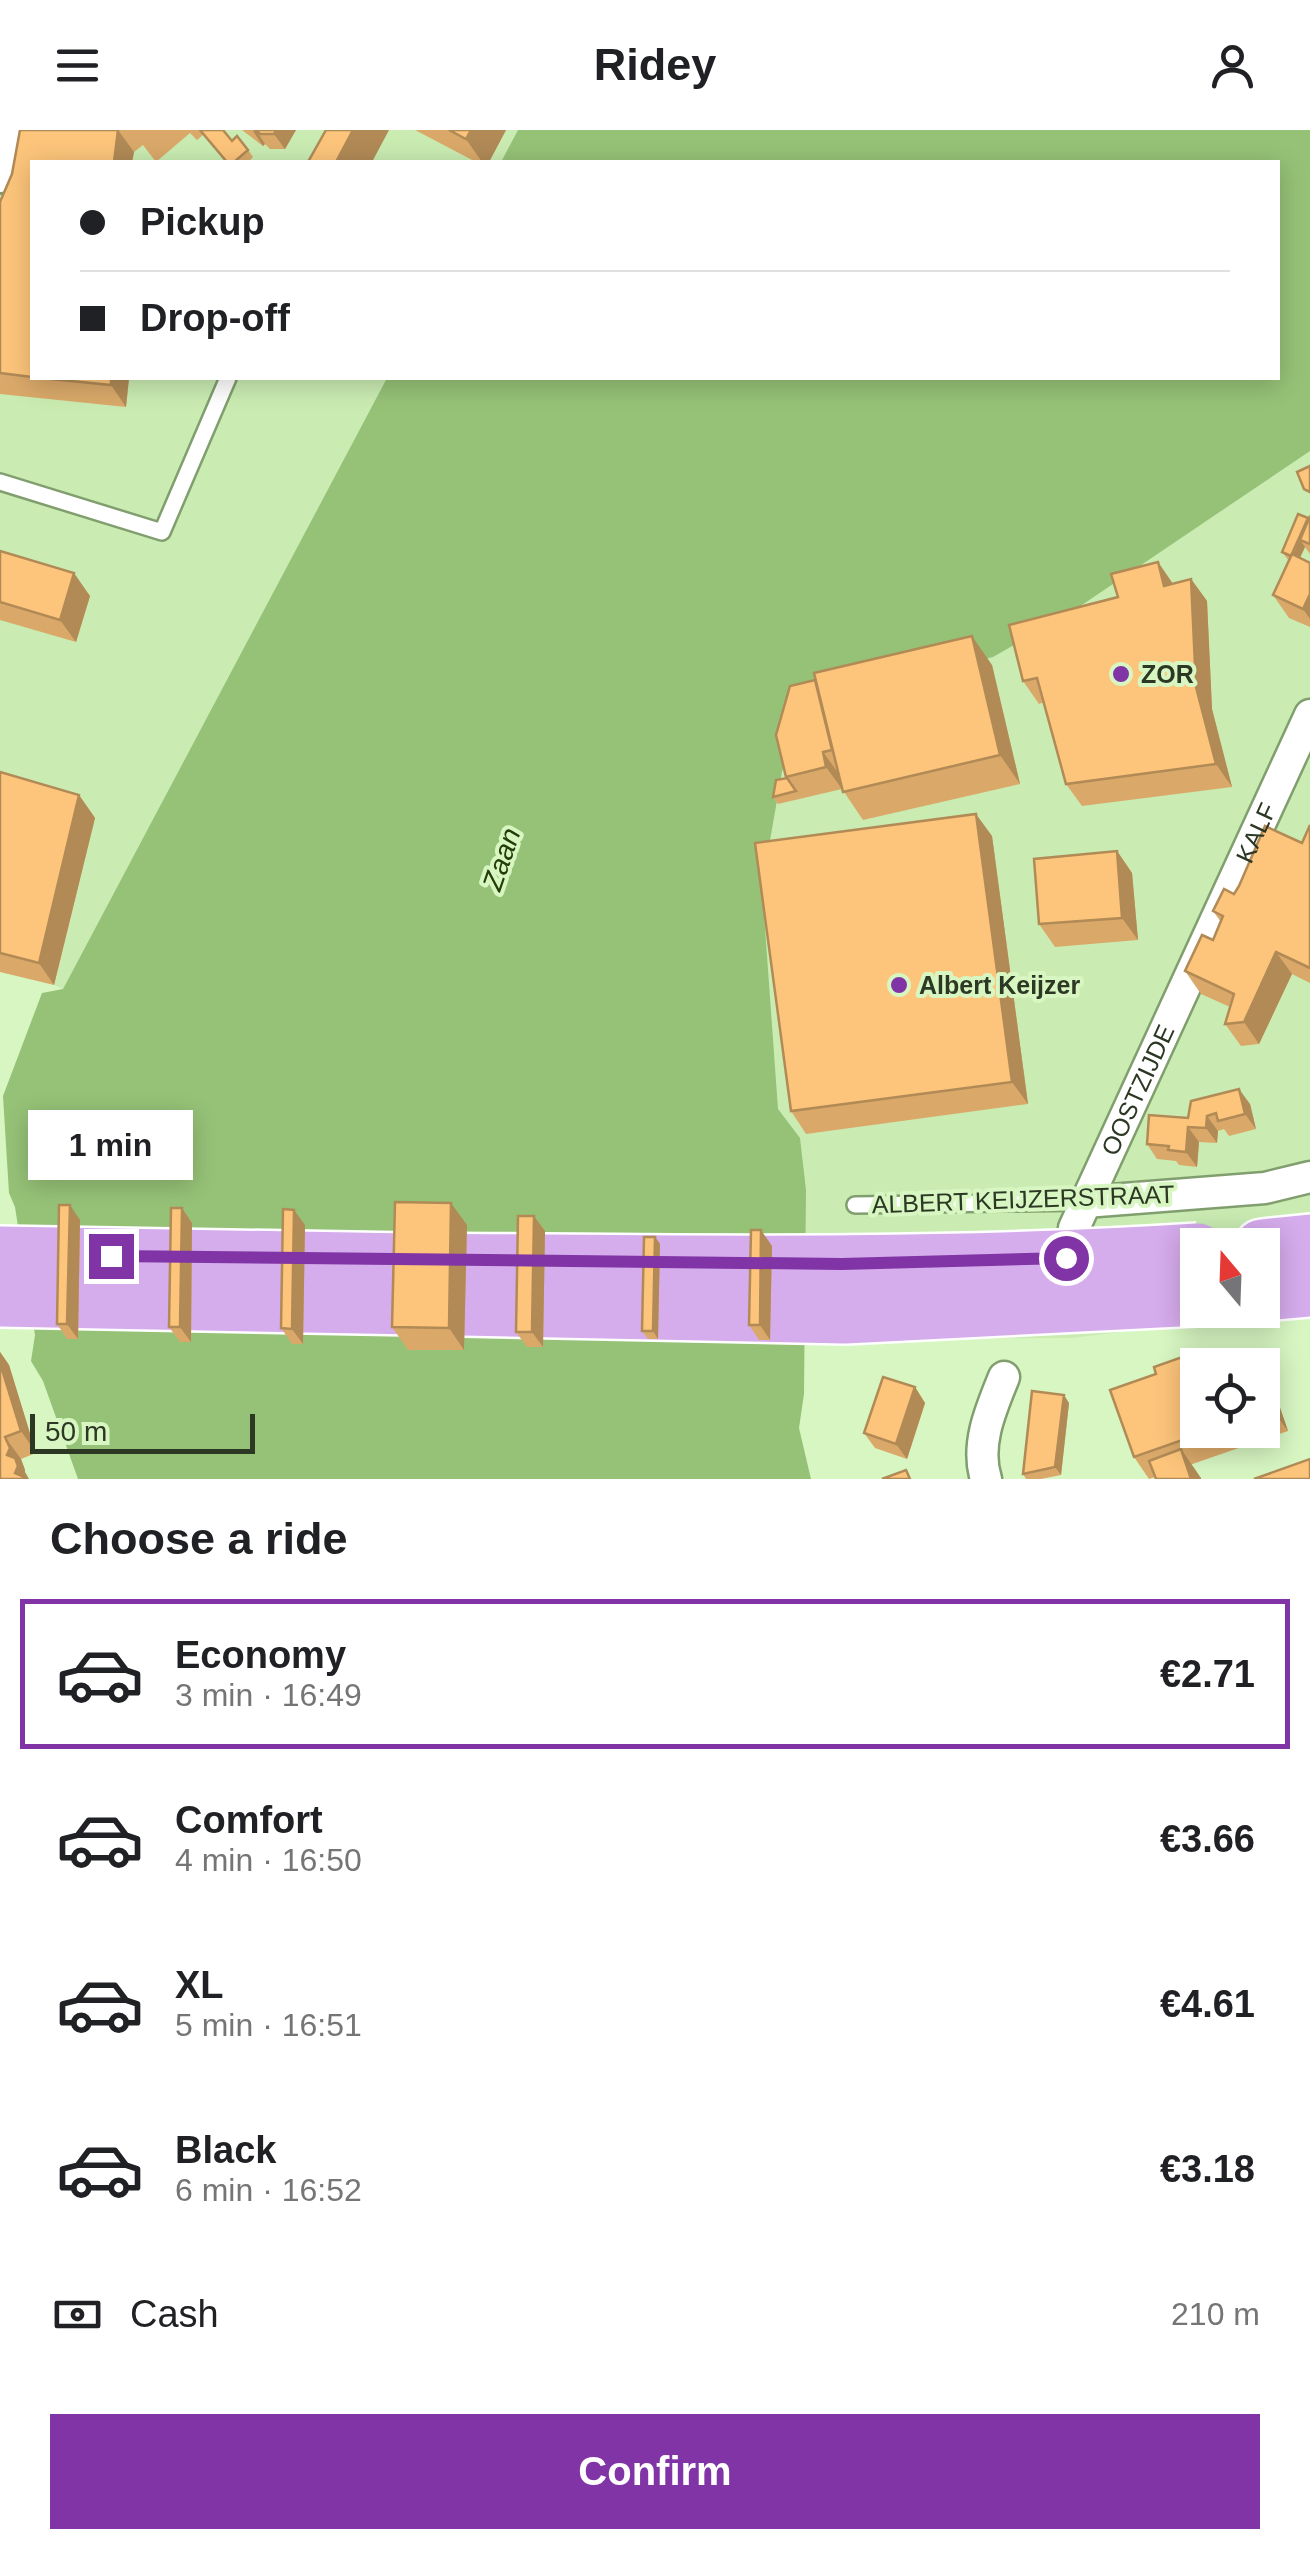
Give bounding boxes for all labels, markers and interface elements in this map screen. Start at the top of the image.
icon: menu [50,38,105,93]
icon: person [1205,38,1260,93]
text: Ridey [594,39,716,90]
text: Pickup [140,201,265,243]
text: Drop-off [140,297,290,339]
place label: ZOR [1141,660,1194,688]
marker: ZOR [1110,663,1132,685]
street label: KALF [1230,799,1282,867]
water label: Zaan [476,824,527,895]
place label: Albert Keijzer [919,971,1080,999]
marker: Albert Keijzer [888,974,910,996]
street label: OOSTZIJDE [1095,1020,1180,1160]
callout: 1 min [28,1111,194,1181]
text: 1 min [69,1127,152,1163]
street label: ALBERT KEIJZERSTRAAT [871,1180,1175,1218]
north arrow [1180,1228,1280,1328]
map controls [1180,1228,1280,1448]
route end [89,1234,134,1279]
route start [1044,1236,1089,1281]
button: locate [1180,1348,1280,1448]
scale bar [30,1409,255,1454]
text: 50 m [45,1416,107,1447]
text: Choose a ride [50,1513,348,1564]
icon: car [55,1629,145,1719]
text: Economy [175,1634,346,1676]
text: €2.71 [1160,1653,1255,1695]
text: 3 min · 16:49 [175,1677,362,1713]
icon: car [55,1794,145,1884]
text: Comfort [175,1799,323,1841]
text: €3.66 [1160,1818,1255,1860]
text: 4 min · 16:50 [175,1842,362,1878]
icon: car [55,1959,145,2049]
text: XL [175,1964,224,2006]
text: €4.61 [1160,1983,1255,2025]
text: 5 min · 16:51 [175,2007,362,2043]
icon: car [55,2124,145,2214]
text: Black [175,2129,276,2171]
text: €3.18 [1160,2148,1255,2190]
text: 6 min · 16:52 [175,2172,362,2208]
icon: cash [50,2287,105,2342]
text: Cash [130,2293,219,2335]
text: 210 m [1171,2296,1260,2332]
button: Confirm [50,2414,1260,2529]

